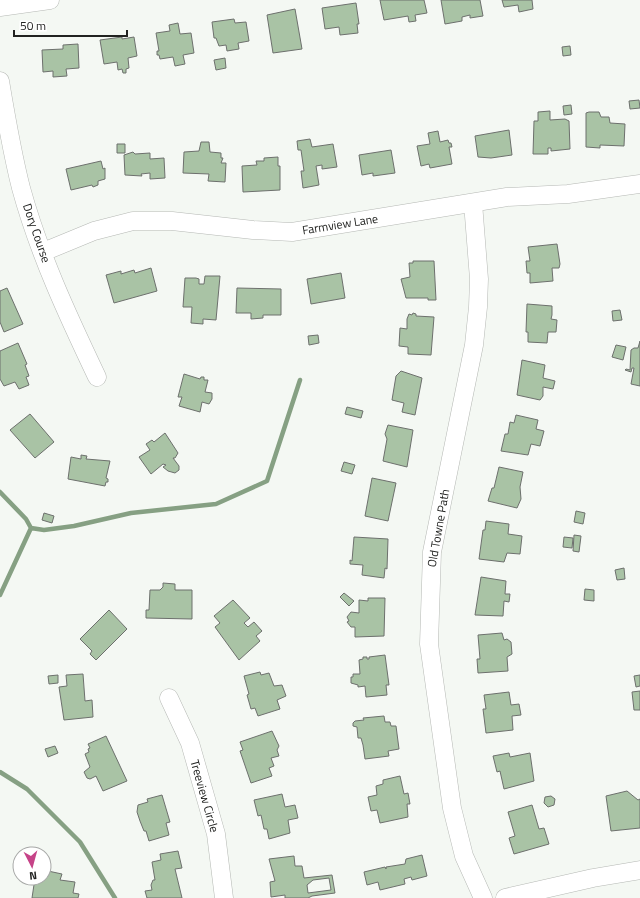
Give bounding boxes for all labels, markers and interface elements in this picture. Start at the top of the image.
scale bar [14,12,127,38]
text: 50 m [20,16,46,35]
street label: Dory Course [18,201,56,265]
street label: Farmview Lane [301,209,379,239]
street label: Old Towne Path [422,487,454,569]
street label: Treeview Circle [186,757,224,835]
north arrow [12,846,52,886]
text: N [28,868,38,884]

